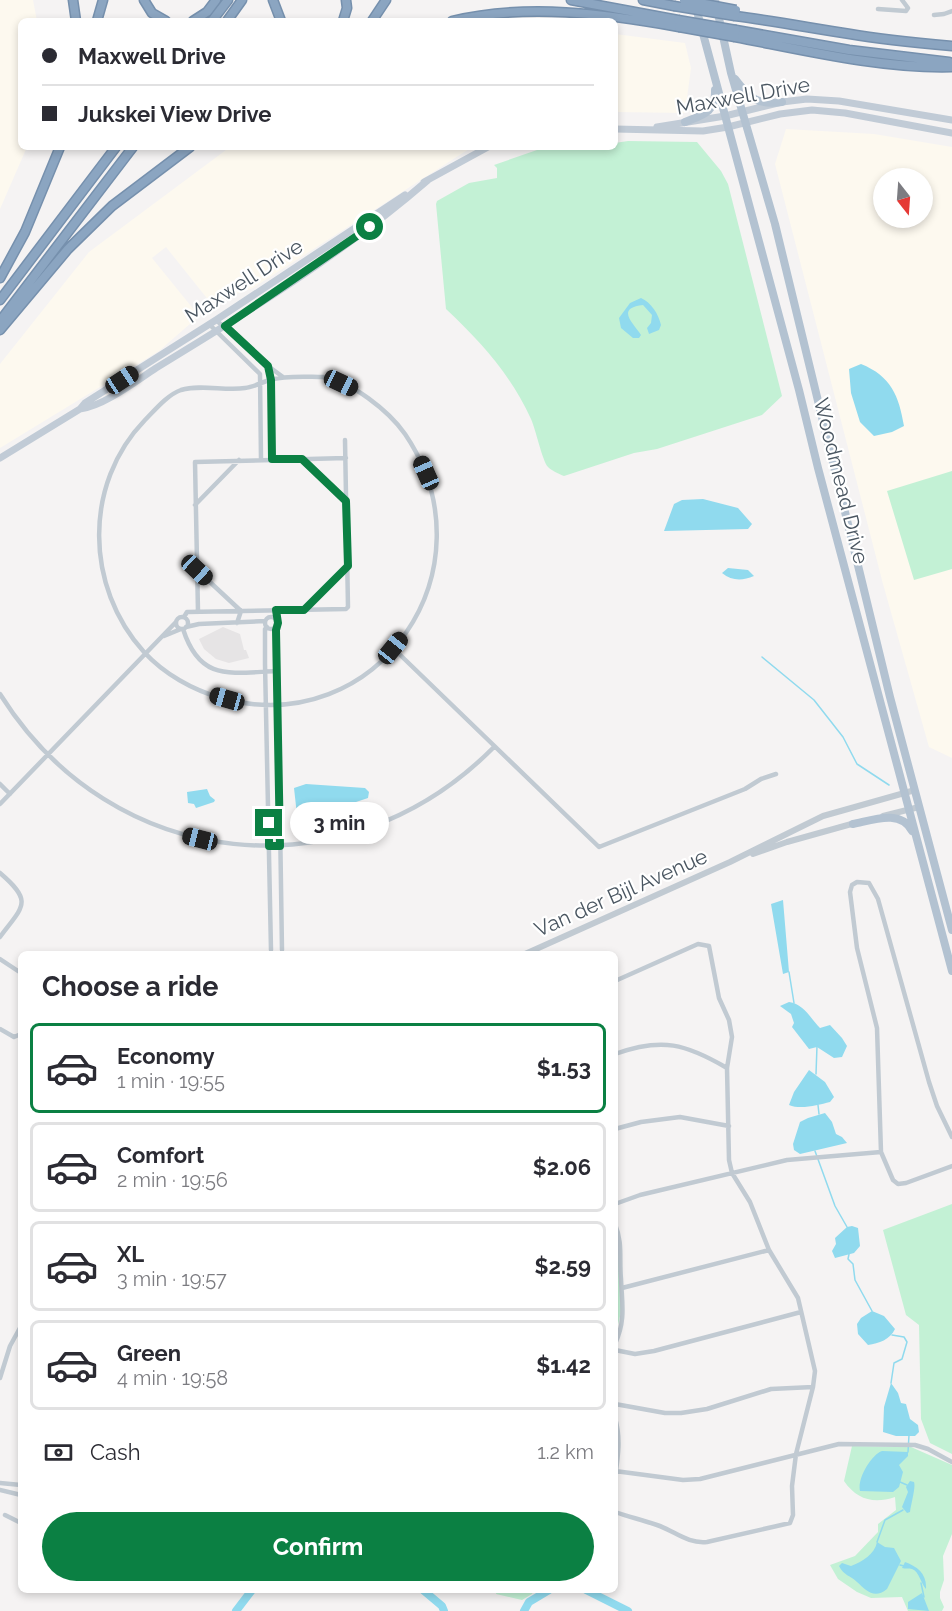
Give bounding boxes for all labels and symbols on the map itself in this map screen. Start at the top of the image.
street label: Maxwell Drive [674,71,812,120]
north arrow [873,168,933,228]
route start [356,213,383,240]
street label: Maxwell Drive [180,233,307,328]
car [102,363,142,397]
car [321,367,361,399]
street label: Woodmead Drive [809,395,874,566]
car [410,453,442,493]
car [178,551,216,589]
car [375,628,411,668]
car [207,685,247,713]
callout: 3 min [290,802,389,844]
route end [255,809,282,836]
car [180,826,220,852]
street label: Van der Bijl Avenue [530,843,711,942]

